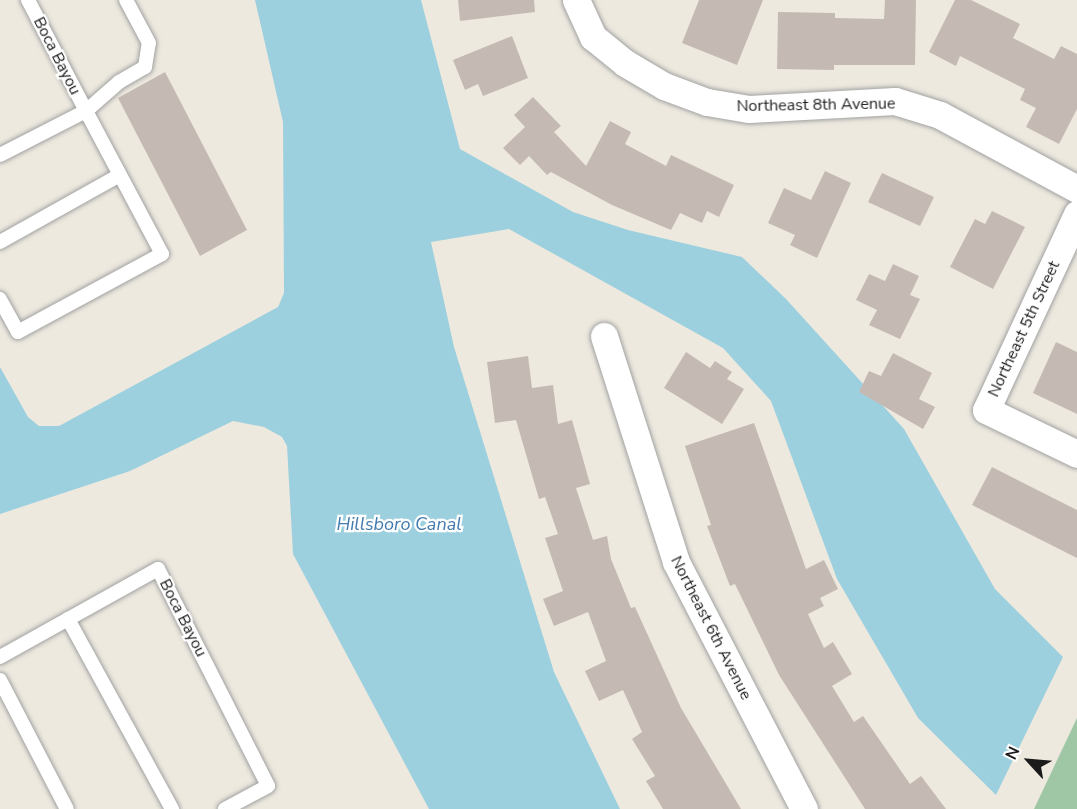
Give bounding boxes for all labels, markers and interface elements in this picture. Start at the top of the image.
street label: Boca Bayou [29,14,85,98]
street label: Northeast 8th Avenue [736,94,896,116]
street label: Northeast 5th Street [984,258,1064,400]
water label: Hillsboro Canal [336,513,462,535]
street label: Northeast 6th Avenue [666,553,756,703]
street label: Boca Bayou [155,576,211,660]
north arrow [999,731,1059,791]
text: N [1000,743,1025,763]

